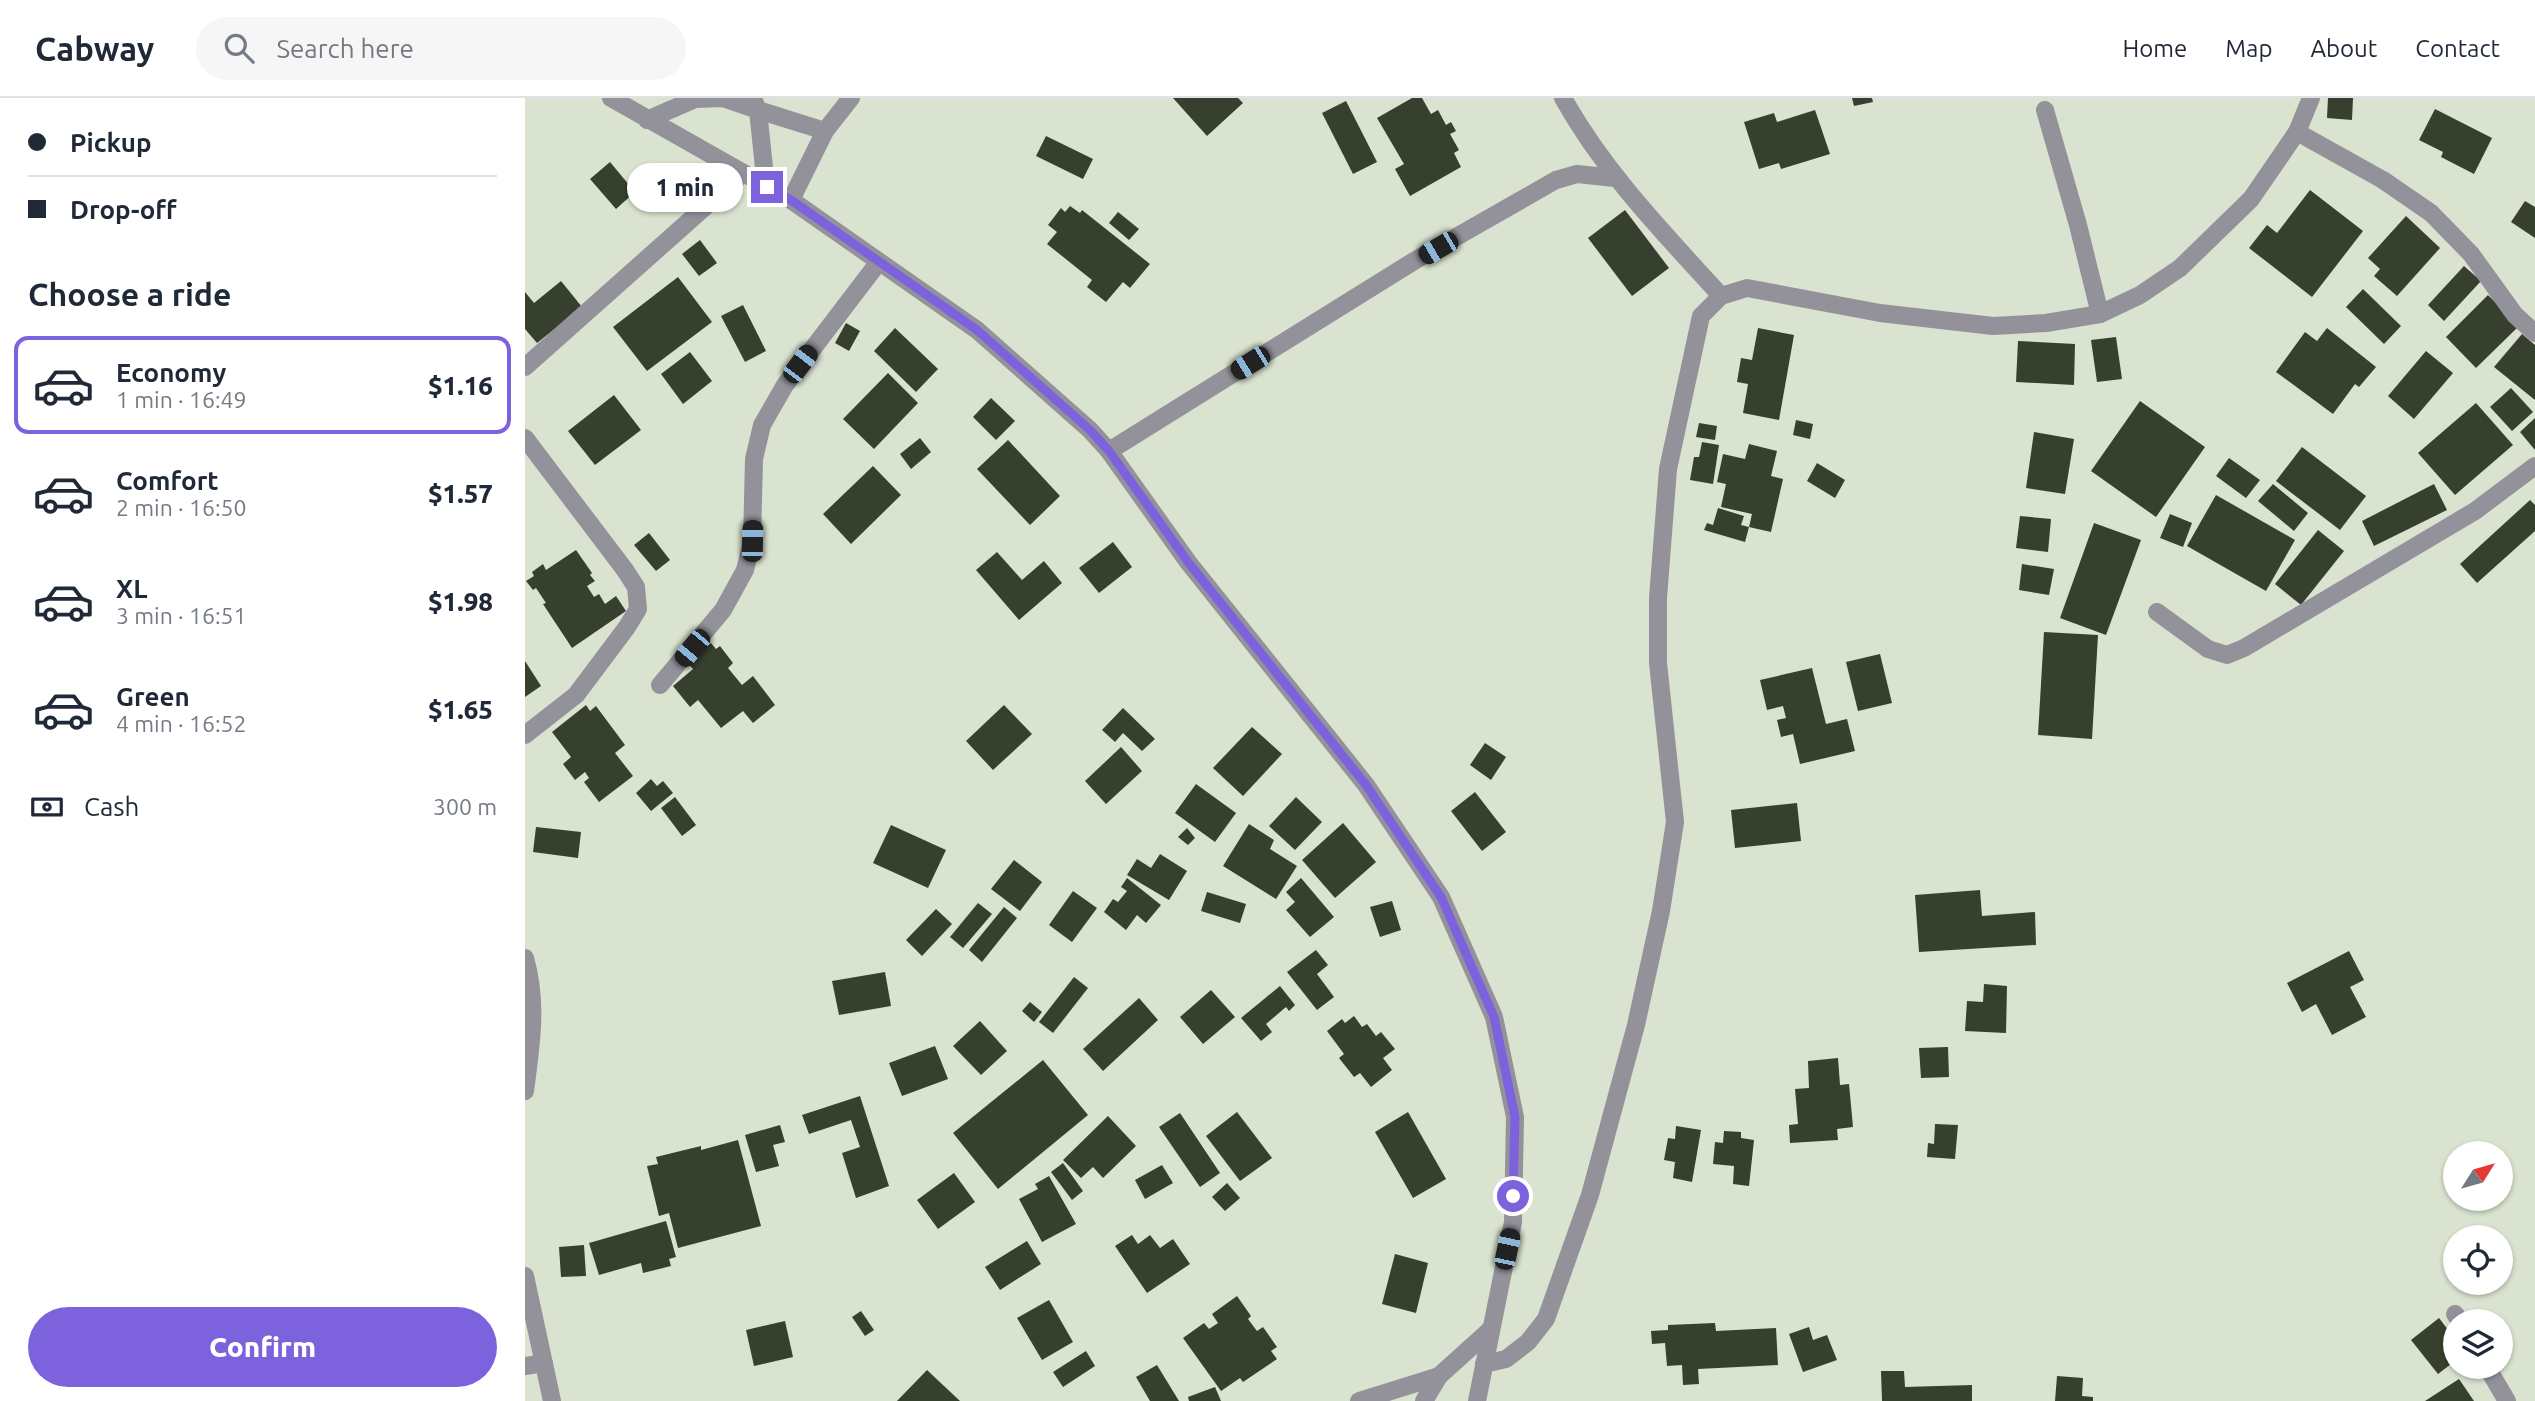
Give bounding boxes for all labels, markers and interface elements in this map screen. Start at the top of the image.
search box [196,17,686,80]
icon: search [220,29,258,67]
text: Cabway [35,30,154,67]
text: Search here [276,34,414,63]
text: Home [2122,35,2187,62]
text: Map [2225,35,2272,62]
text: About [2310,35,2377,62]
text: Contact [2415,35,2500,62]
text: Pickup [70,128,152,157]
callout: 1 min [627,162,743,212]
route end [751,171,783,203]
text: 1 min [656,175,714,200]
text: Drop-off [70,195,177,224]
car [1415,228,1462,268]
text: Choose a ride [28,276,231,312]
car [779,341,822,387]
car [1227,343,1274,383]
icon: car [32,354,95,417]
text: Economy [116,358,226,387]
text: $1.16 [428,371,493,400]
text: 1 min · 16:49 [116,387,247,412]
icon: car [32,462,95,525]
text: Comfort [116,466,219,495]
text: $1.57 [428,479,493,508]
text: 2 min · 16:50 [116,495,247,520]
car [742,520,763,562]
icon: car [32,570,95,633]
text: XL [116,574,147,603]
text: $1.98 [428,587,493,616]
text: 3 min · 16:51 [116,603,247,628]
car [671,625,714,671]
icon: car [32,678,95,741]
text: Green [116,682,190,711]
text: $1.65 [428,695,493,724]
text: 4 min · 16:52 [116,711,247,736]
icon: cash [28,788,66,826]
text: Cash [84,792,139,821]
text: 300 m [433,794,497,819]
north arrow [2443,1141,2513,1211]
map controls [2443,1141,2513,1379]
route start [1497,1180,1529,1212]
button: locate [2443,1225,2513,1295]
car [1493,1226,1522,1272]
button: Confirm [28,1307,497,1387]
button: layers [2443,1309,2513,1379]

